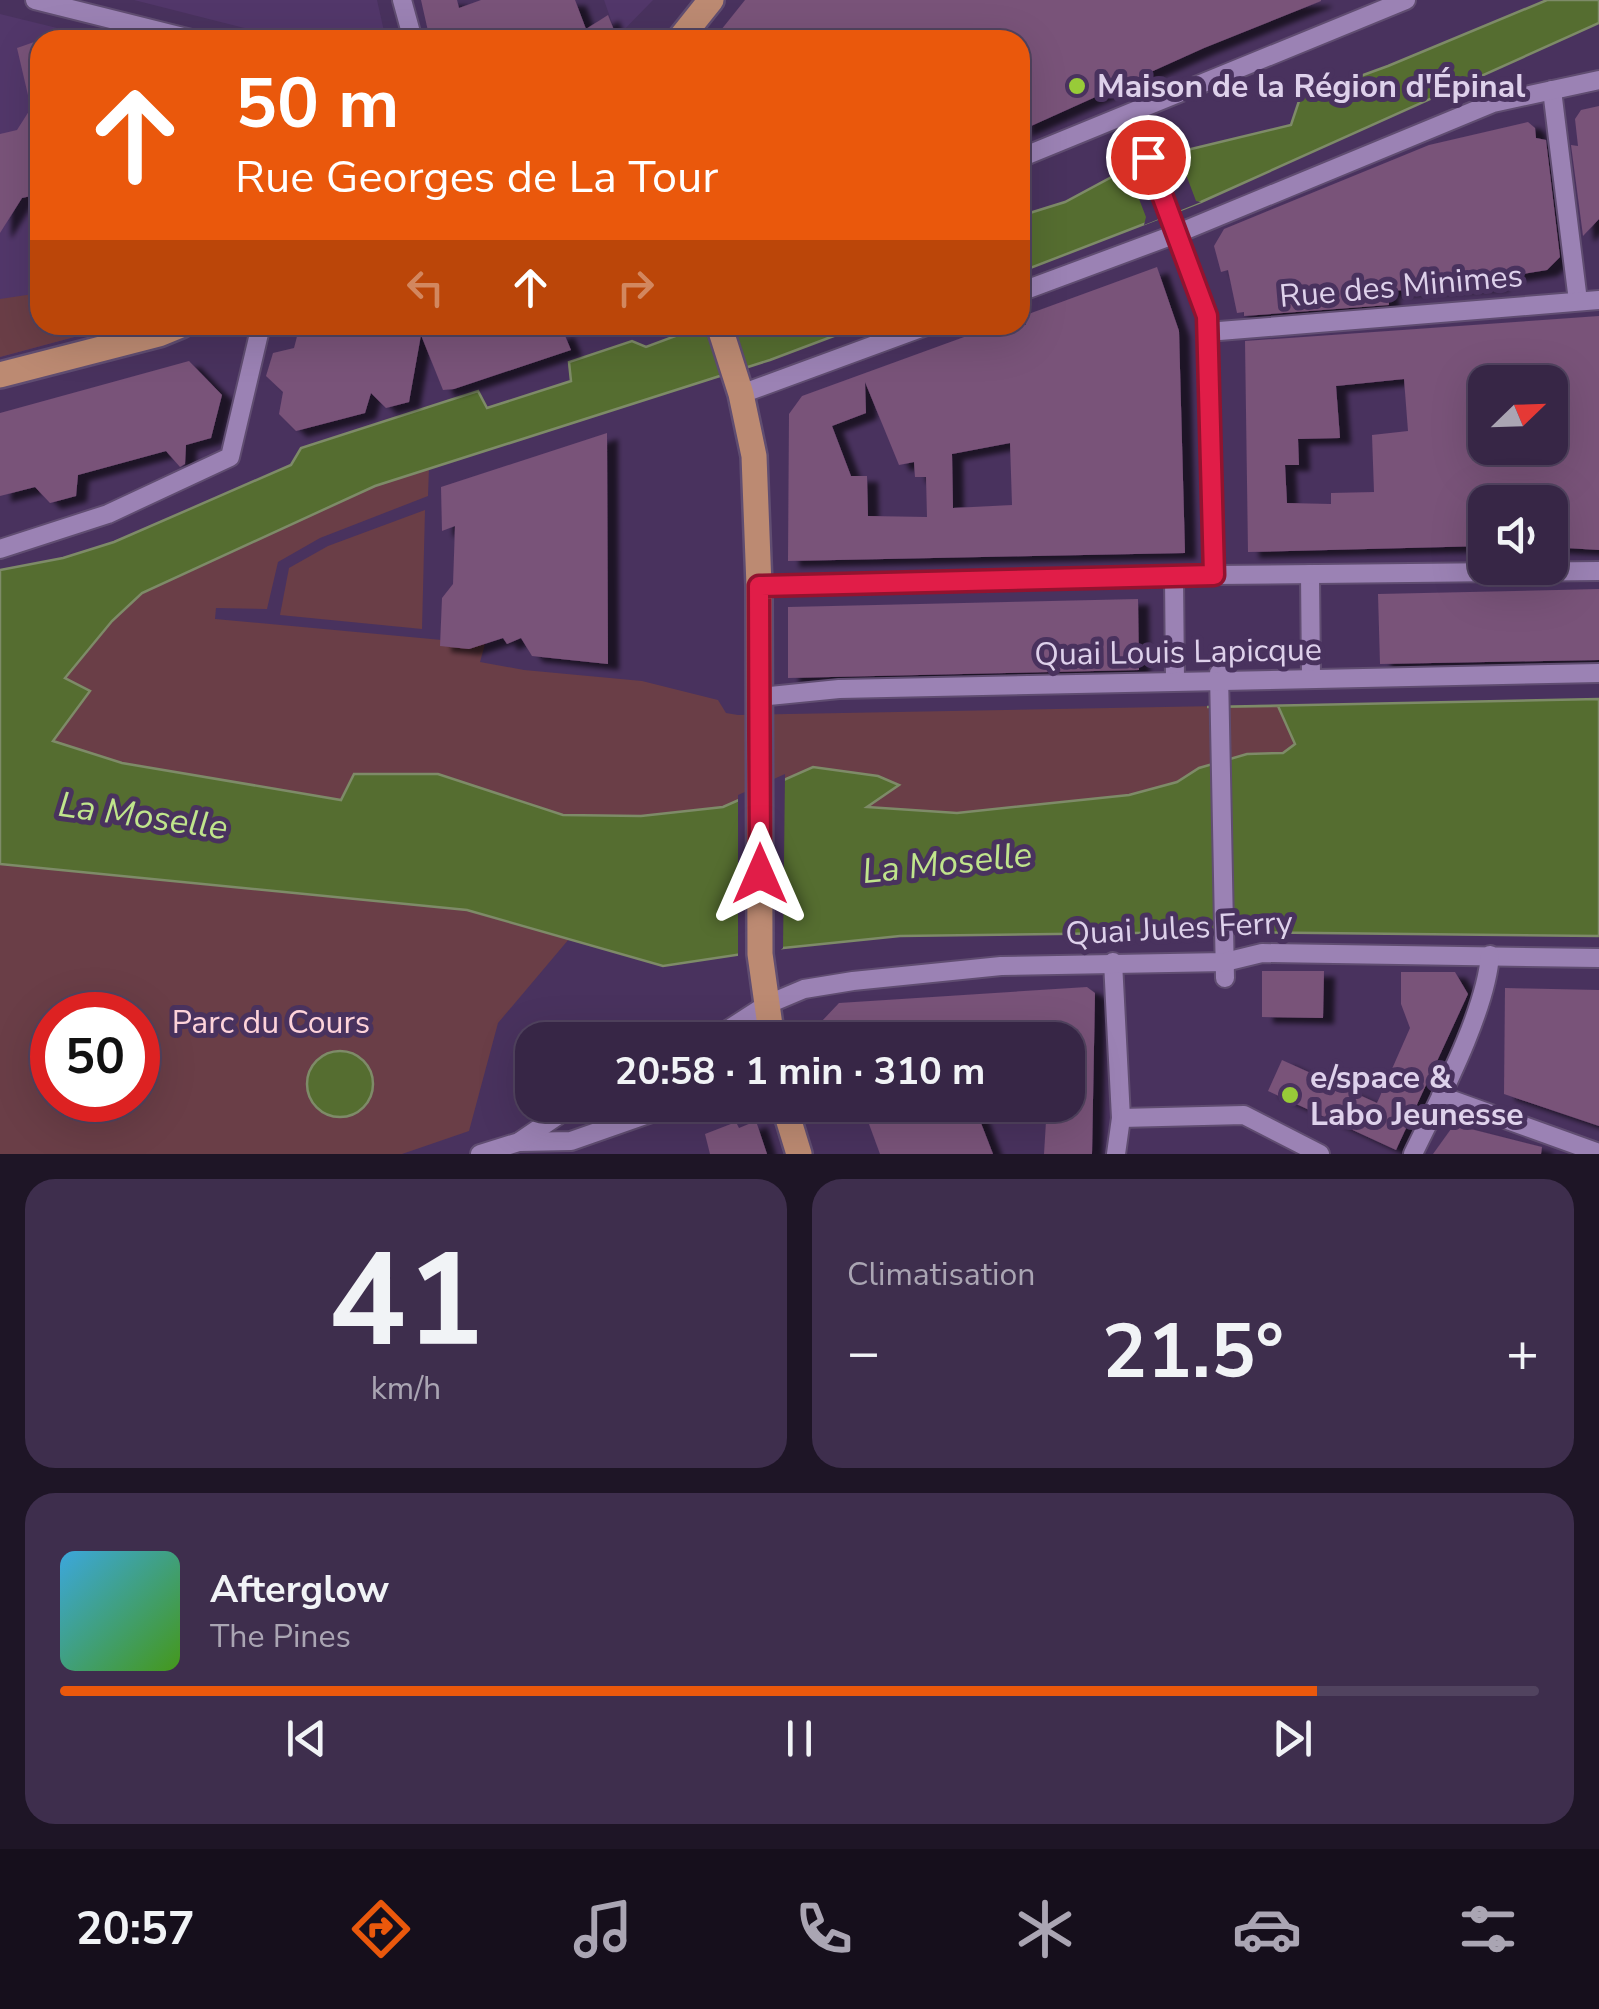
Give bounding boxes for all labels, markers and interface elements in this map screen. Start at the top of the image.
text: 50 m [235,56,399,152]
place label: Maison de la Région d'Épinal [1097,65,1525,108]
icon: ahead [70,70,200,200]
marker: Maison de la Région d'Épinal [1066,75,1088,97]
pin [1106,115,1191,200]
icon: arrive [1121,130,1176,185]
text: Rue Georges de La Tour [235,147,718,208]
street label: Rue des Minimes [1278,254,1524,318]
icon: left [398,260,453,315]
icon: ahead [503,260,558,315]
icon: right [608,260,663,315]
north arrow [1468,365,1568,465]
map controls [1468,365,1568,585]
button: sound [1468,485,1568,585]
street label: Quai Louis Lapicque [1034,628,1322,676]
water label: La Moselle [55,781,231,851]
position arrow [708,822,812,926]
water label: La Moselle [860,831,1034,895]
street label: Quai Jules Ferry [1064,901,1294,955]
speed limit sign: 50 [30,992,160,1122]
park label: Parc du Cours [172,1001,370,1044]
text: 20:58 · 1 min · 310 m [615,1046,985,1097]
place label: e/space & Labo Jeunesse [1310,1056,1524,1136]
marker: e/space & Labo Jeunesse [1279,1084,1301,1106]
text: 41 [328,1213,484,1390]
text: Climatisation [847,1253,1035,1296]
text: 21.5° [1102,1301,1284,1403]
text: − [847,1315,880,1390]
text: + [1506,1315,1539,1390]
text: km/h [371,1367,441,1410]
text: Afterglow [210,1564,389,1615]
text: The Pines [210,1615,351,1658]
icon: previous [279,1711,334,1766]
icon: pause [772,1711,827,1766]
icon: next [1265,1711,1320,1766]
icon: directions [346,1894,416,1964]
icon: music [568,1894,638,1964]
icon: phone [789,1894,859,1964]
icon: climate [1010,1894,1080,1964]
icon: car [1232,1894,1302,1964]
icon: filters [1453,1894,1523,1964]
text: 20:57 [76,1899,195,1960]

